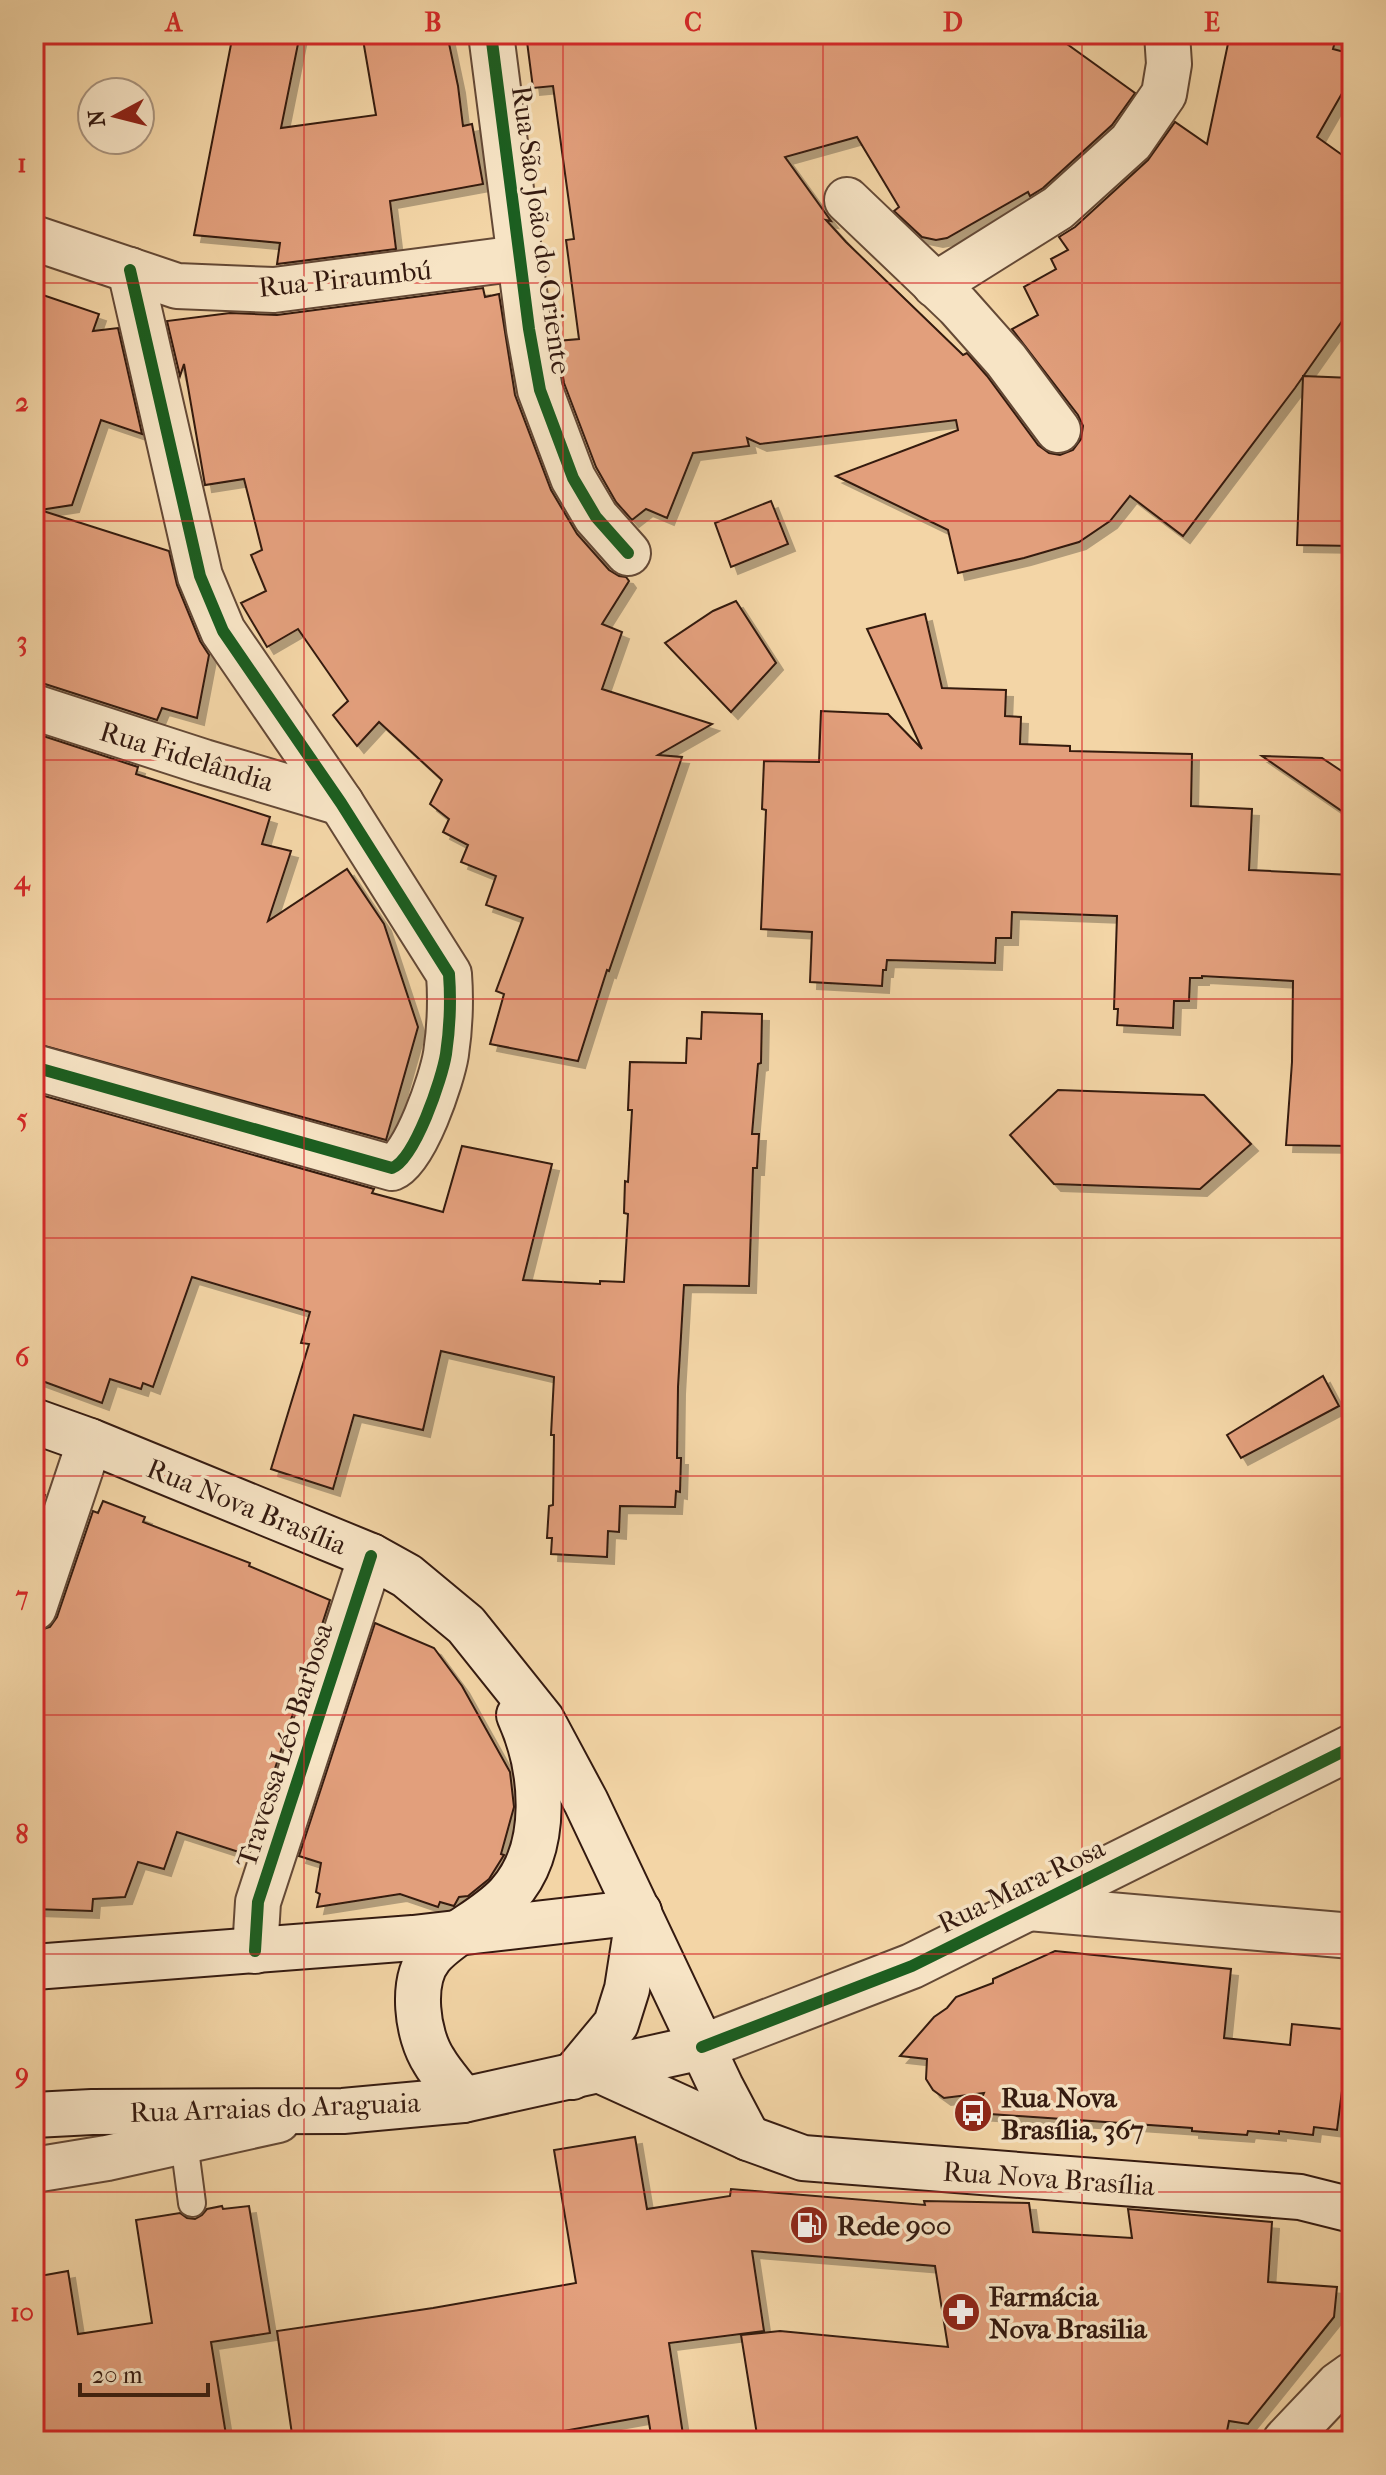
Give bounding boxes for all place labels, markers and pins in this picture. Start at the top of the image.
place label: Rua Nova Brasília, 367 [1001,2081,1144,2146]
bus stop icon: Rua Nova Brasília, 367 [952,2092,994,2134]
fuel station icon: Rede 900 [788,2204,830,2246]
place label: Rede 900 [837,2209,951,2242]
place label: Farmácia Nova Brasilia [989,2280,1148,2345]
pharmacy icon: Farmácia Nova Brasilia [940,2291,982,2333]

